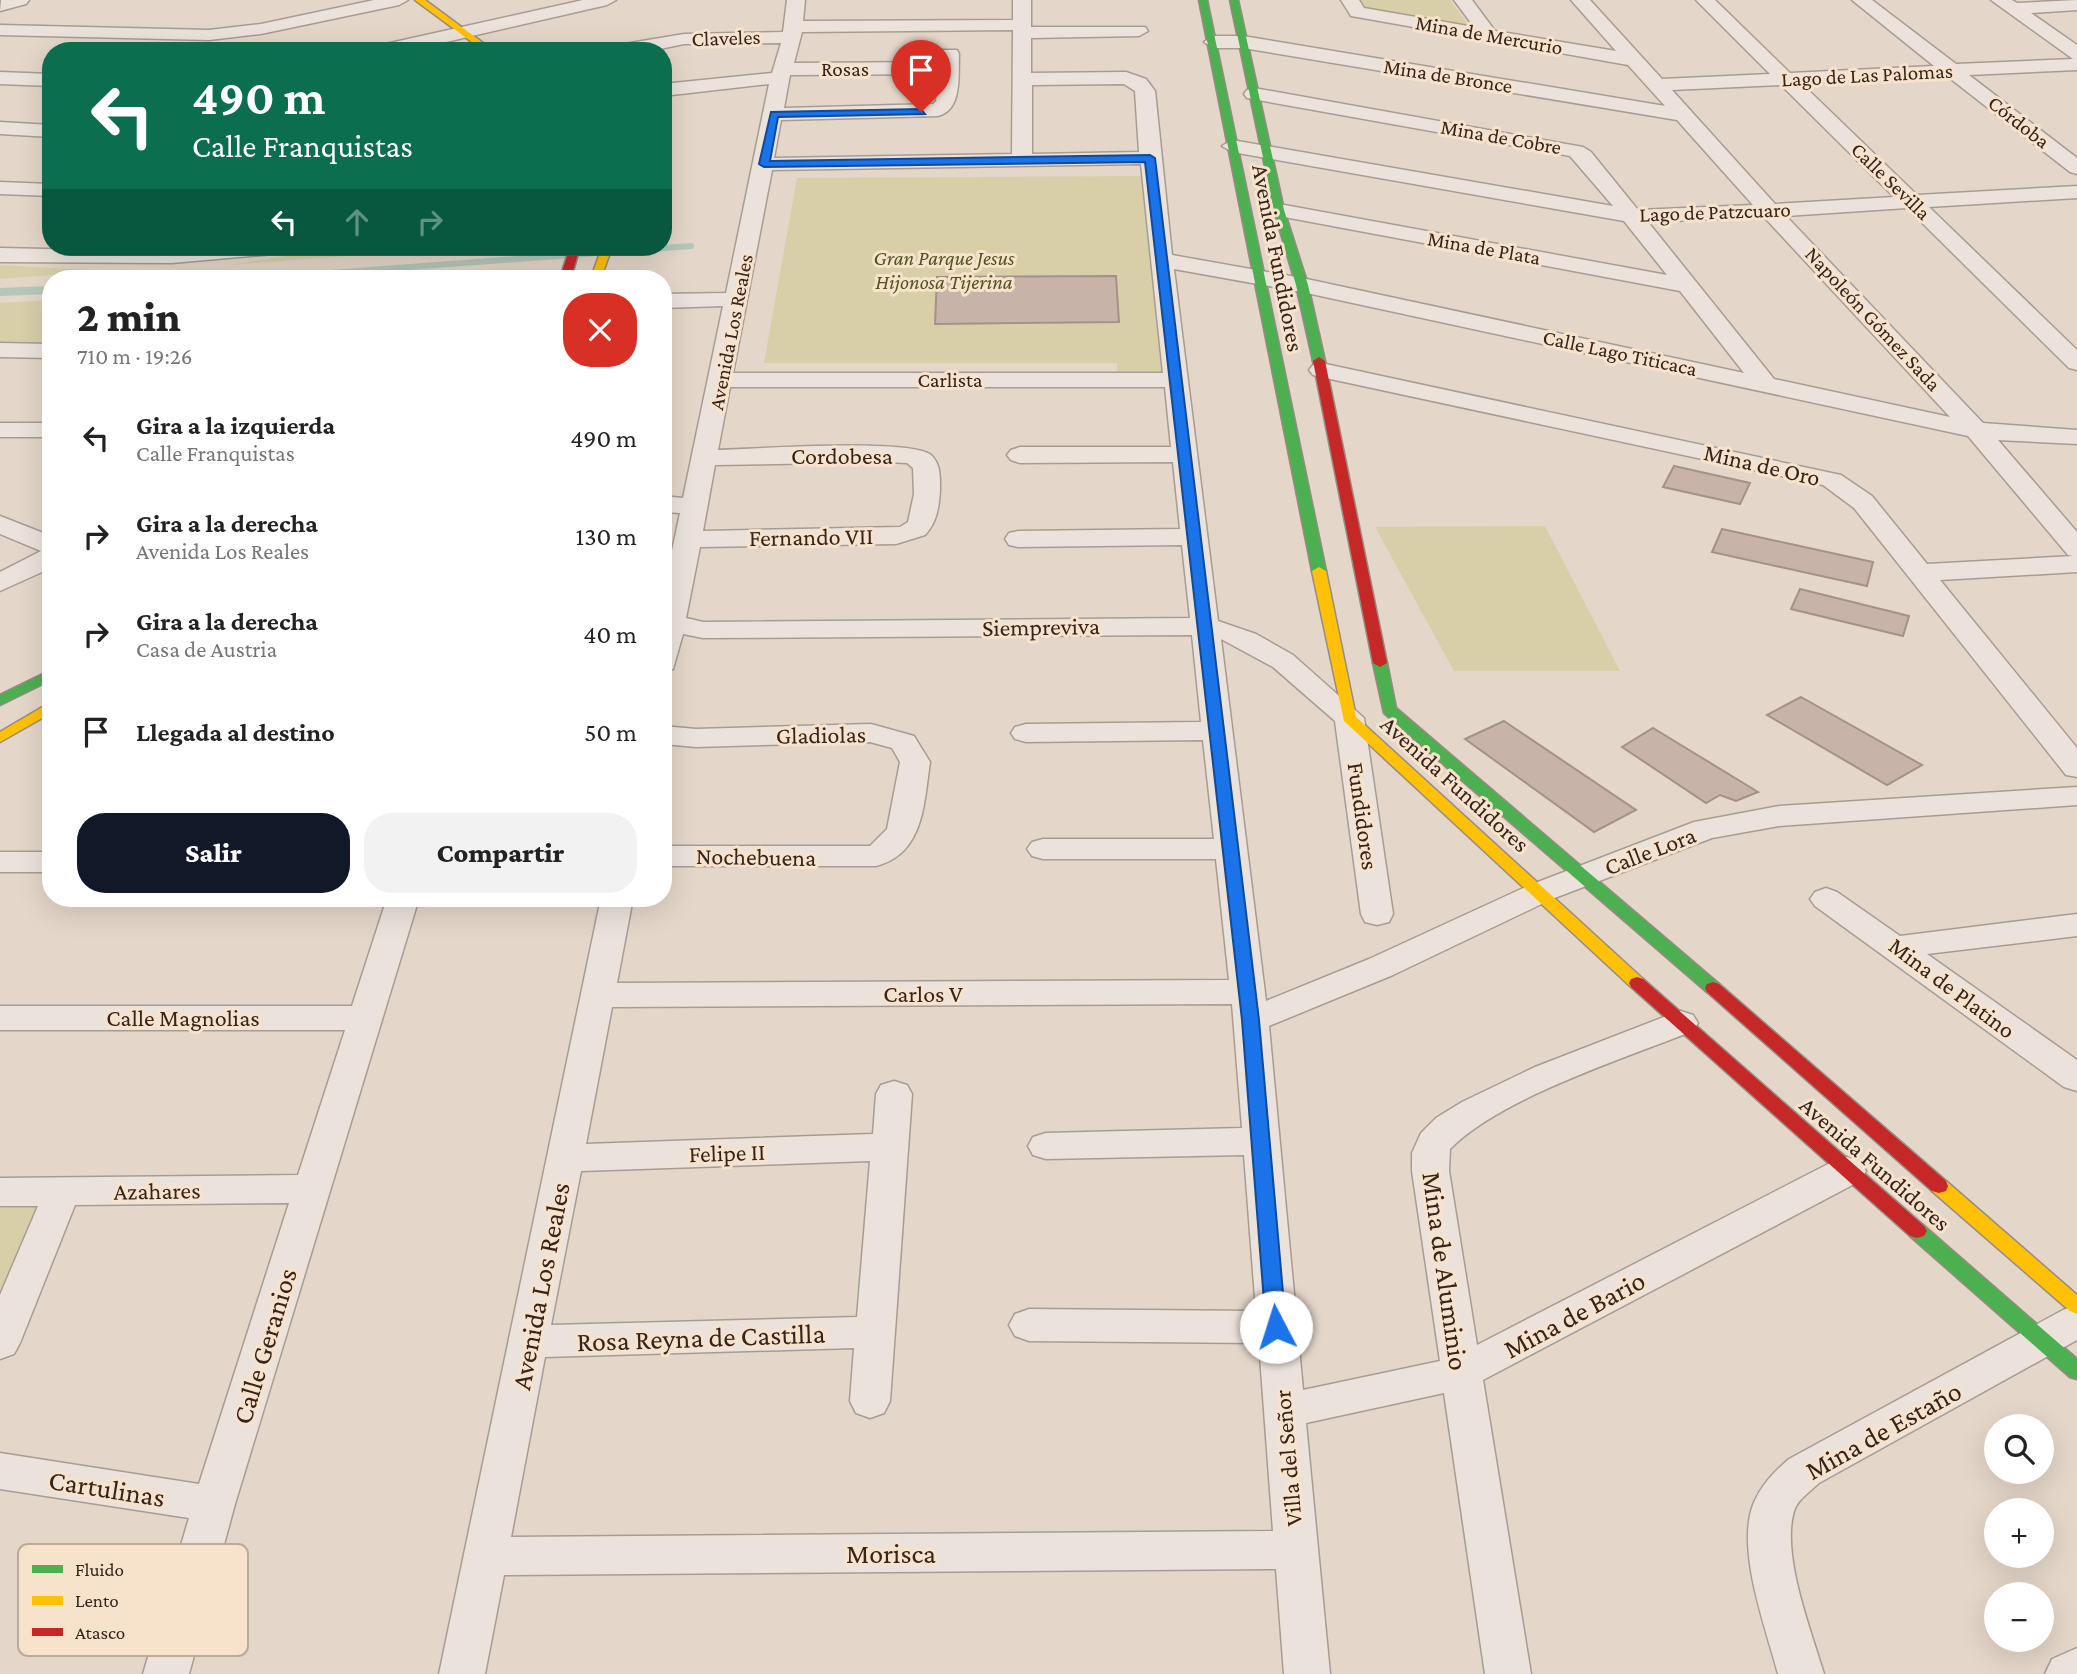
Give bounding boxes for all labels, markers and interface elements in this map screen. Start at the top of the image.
street label: Mina de Mercurio [1414,10,1564,60]
street label: Claveles [691,25,761,51]
pin [891,40,951,112]
icon: arrive [902,51,940,89]
street label: Mina de Bronce [1382,54,1514,98]
street label: Rosas [821,57,869,81]
street label: Lago de Las Palomas [1781,59,1953,91]
icon: left [77,70,168,161]
text: 490 m [192,70,326,125]
street label: Córdoba [1983,90,2055,154]
street label: Mina de Cobre [1439,115,1563,159]
text: Calle Franquistas [192,128,413,164]
street label: Calle Sevilla [1846,137,1936,225]
street label: Avenida Fundidores [1247,162,1310,354]
street label: Lago de Patzcuaro [1639,197,1791,227]
icon: left [265,203,303,241]
icon: ahead [338,203,376,241]
icon: right [411,203,449,241]
street label: Mina de Plata [1426,226,1543,270]
street label: Napoleón Gómez Sada [1800,242,1946,396]
park label: Gran Parque Jesus Hijonosa Tijerina [874,246,1015,294]
street label: Avenida Los Reales [704,252,758,412]
text: 2 min [77,293,181,340]
button: close [563,293,637,367]
street label: Calle Lago Titicaca [1541,325,1700,381]
text: 710 m · 19:26 [77,343,192,369]
street label: Carlista [917,368,983,392]
text: Gira a la izquierda [136,411,335,440]
icon: left [77,419,115,457]
text: 490 m [570,424,637,453]
street label: Mina de Oro [1701,438,1823,491]
text: Calle Franquistas [136,440,295,466]
street label: Cordobesa [791,442,893,469]
text: Gira a la derecha [136,509,318,538]
icon: right [77,517,115,555]
text: 130 m [576,522,637,551]
street label: Fernando VII [748,522,873,551]
text: Avenida Los Reales [136,538,309,564]
text: Gira a la derecha [136,607,318,636]
street label: Siempreviva [982,612,1100,641]
icon: right [77,615,115,653]
text: 40 m [583,620,637,649]
text: Casa de Austria [136,636,277,662]
street label: Avenida Fundidores [1376,710,1535,857]
icon: arrive [77,713,115,751]
text: Llegada al destino [136,718,335,747]
text: 50 m [584,718,637,747]
street label: Gladiolas [776,720,866,749]
street label: Fundidores [1343,760,1384,872]
button: Salir [77,813,350,893]
button: Compartir [364,813,637,893]
street label: Calle Lora [1600,821,1699,880]
street label: Nochebuena [696,842,816,871]
street label: Mina de Platino [1884,931,2021,1044]
street label: Carlos V [883,980,963,1007]
street label: Calle Magnolias [106,1004,260,1031]
street label: Avenida Fundidores [1795,1091,1956,1236]
street label: Felipe II [688,1138,766,1167]
street label: Mina de Aluminio [1416,1170,1475,1372]
street label: Azahares [113,1176,201,1205]
street label: Avenida Los Reales [505,1180,576,1393]
street label: Mina de Bario [1498,1264,1650,1365]
street label: Calle Geranios [226,1265,303,1428]
position arrow [1239,1290,1313,1364]
street label: Rosa Reyna de Castilla [576,1318,826,1357]
street label: Mina de Estaño [1800,1375,1967,1486]
street label: Villa del Señor [1268,1388,1307,1527]
map controls [1984,1414,2054,1652]
button: search [1984,1414,2054,1484]
street label: Cartulinas [47,1464,167,1513]
button: + [1984,1498,2054,1568]
street label: Morisca [846,1538,936,1569]
legend [18,1544,248,1656]
text: Fluido [75,1559,124,1580]
button: − [1984,1582,2054,1652]
text: Lento [75,1590,119,1611]
text: Atasco [75,1622,125,1643]

